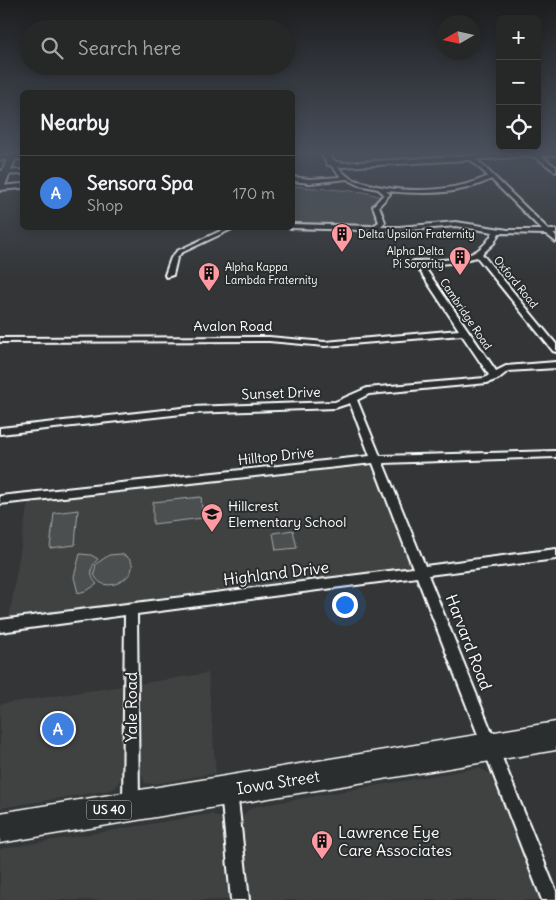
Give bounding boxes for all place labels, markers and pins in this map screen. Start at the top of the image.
building icon: Delta Upsilon Fraternity [330,222,354,253]
place label: Delta Upsilon Fraternity [358,227,475,241]
place label: Alpha Delta Pi Sorority [387,244,444,271]
building icon: Alpha Delta Pi Sorority [448,245,472,276]
place label: Alpha Kappa Lambda Fraternity [225,260,317,287]
building icon: Alpha Kappa Lambda Fraternity [197,261,221,292]
place label: Hillcrest Elementary School [228,497,346,531]
school or university icon: Hillcrest Elementary School [200,502,224,533]
pin: A [42,710,74,748]
place label: Lawrence Eye Care Associates [338,822,452,860]
building icon: Lawrence Eye Care Associates [310,829,334,860]

